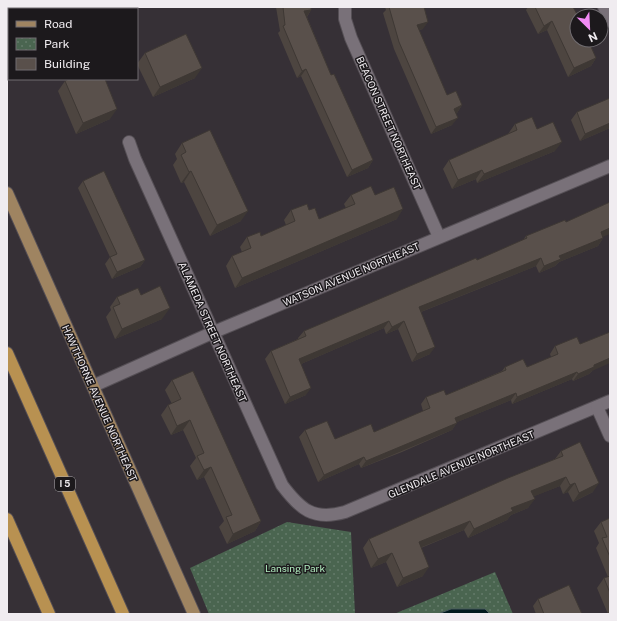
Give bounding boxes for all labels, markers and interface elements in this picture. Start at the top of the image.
legend [8,8,138,80]
north arrow [569,8,609,48]
text: Road [44,17,72,31]
text: N [587,30,599,44]
text: Park [44,37,70,51]
street label: BEACON STREET NORTHEAST [354,54,424,192]
text: Building [44,57,90,71]
street label: WATSON AVENUE NORTHEAST [281,240,421,308]
street label: ALAMEDA STREET NORTHEAST [177,260,249,404]
street label: HAWTHORNE AVENUE NORTHEAST [60,323,140,483]
street label: GLENDALE AVENUE NORTHEAST [386,428,536,500]
road number: I 5 [55,477,75,491]
park label: Lansing Park [265,562,325,574]

